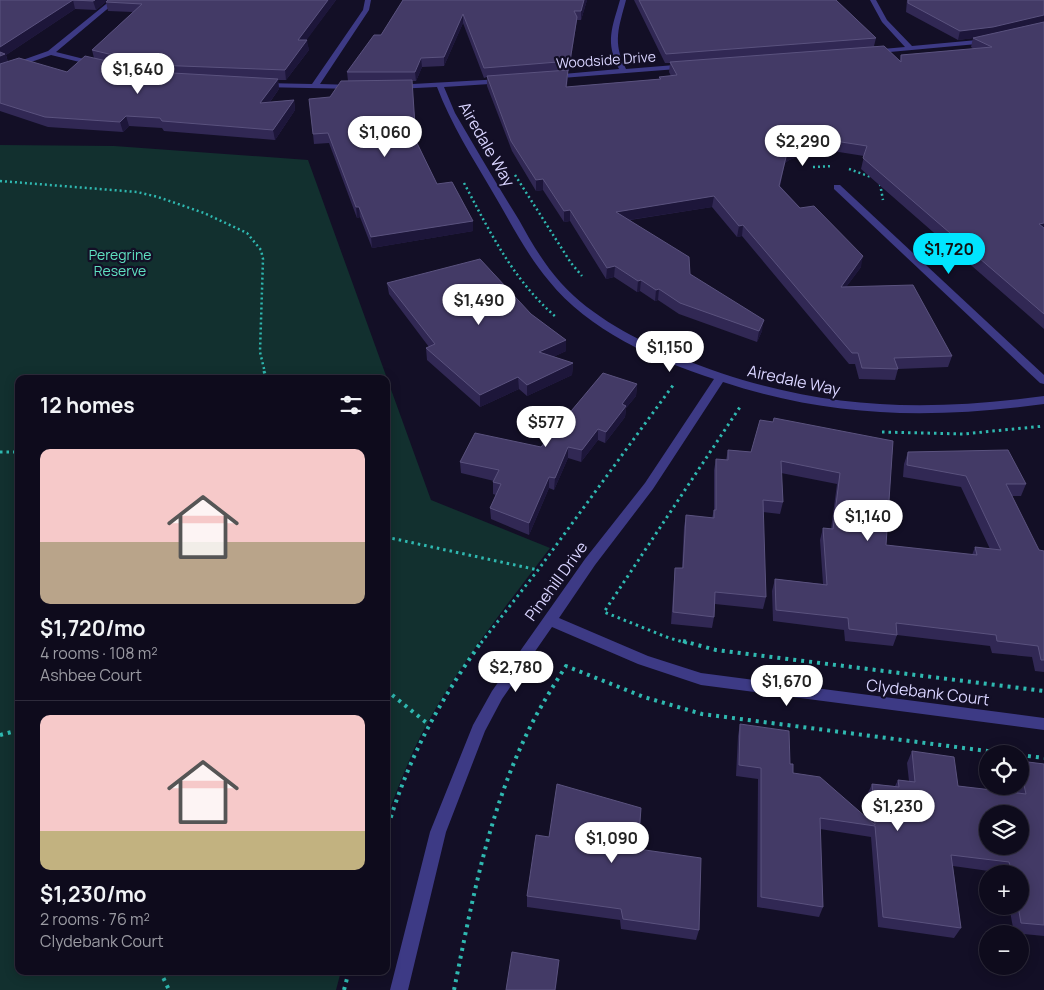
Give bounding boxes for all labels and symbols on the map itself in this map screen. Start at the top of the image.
street label: Woodside Drive [556,47,656,72]
pin: $1,640 [97,52,179,95]
street label: Airedale Way [454,98,520,191]
pin: $1,060 [344,116,426,158]
pin: $2,290 [762,124,844,167]
pin: $1,720 [908,232,990,275]
park label: Peregrine Reserve [89,245,151,280]
pin: $1,490 [438,284,520,326]
pin: $1,150 [629,330,711,373]
street label: Airedale Way [745,359,843,401]
pin: $577 [516,406,576,448]
pin: $1,140 [827,500,909,542]
street label: Pinehill Drive [520,537,592,625]
pin: $2,780 [475,650,557,693]
pin: $1,670 [746,664,828,707]
street label: Clydebank Court [865,674,991,710]
pin: $1,230 [857,790,939,832]
pin: $1,090 [571,822,653,864]

